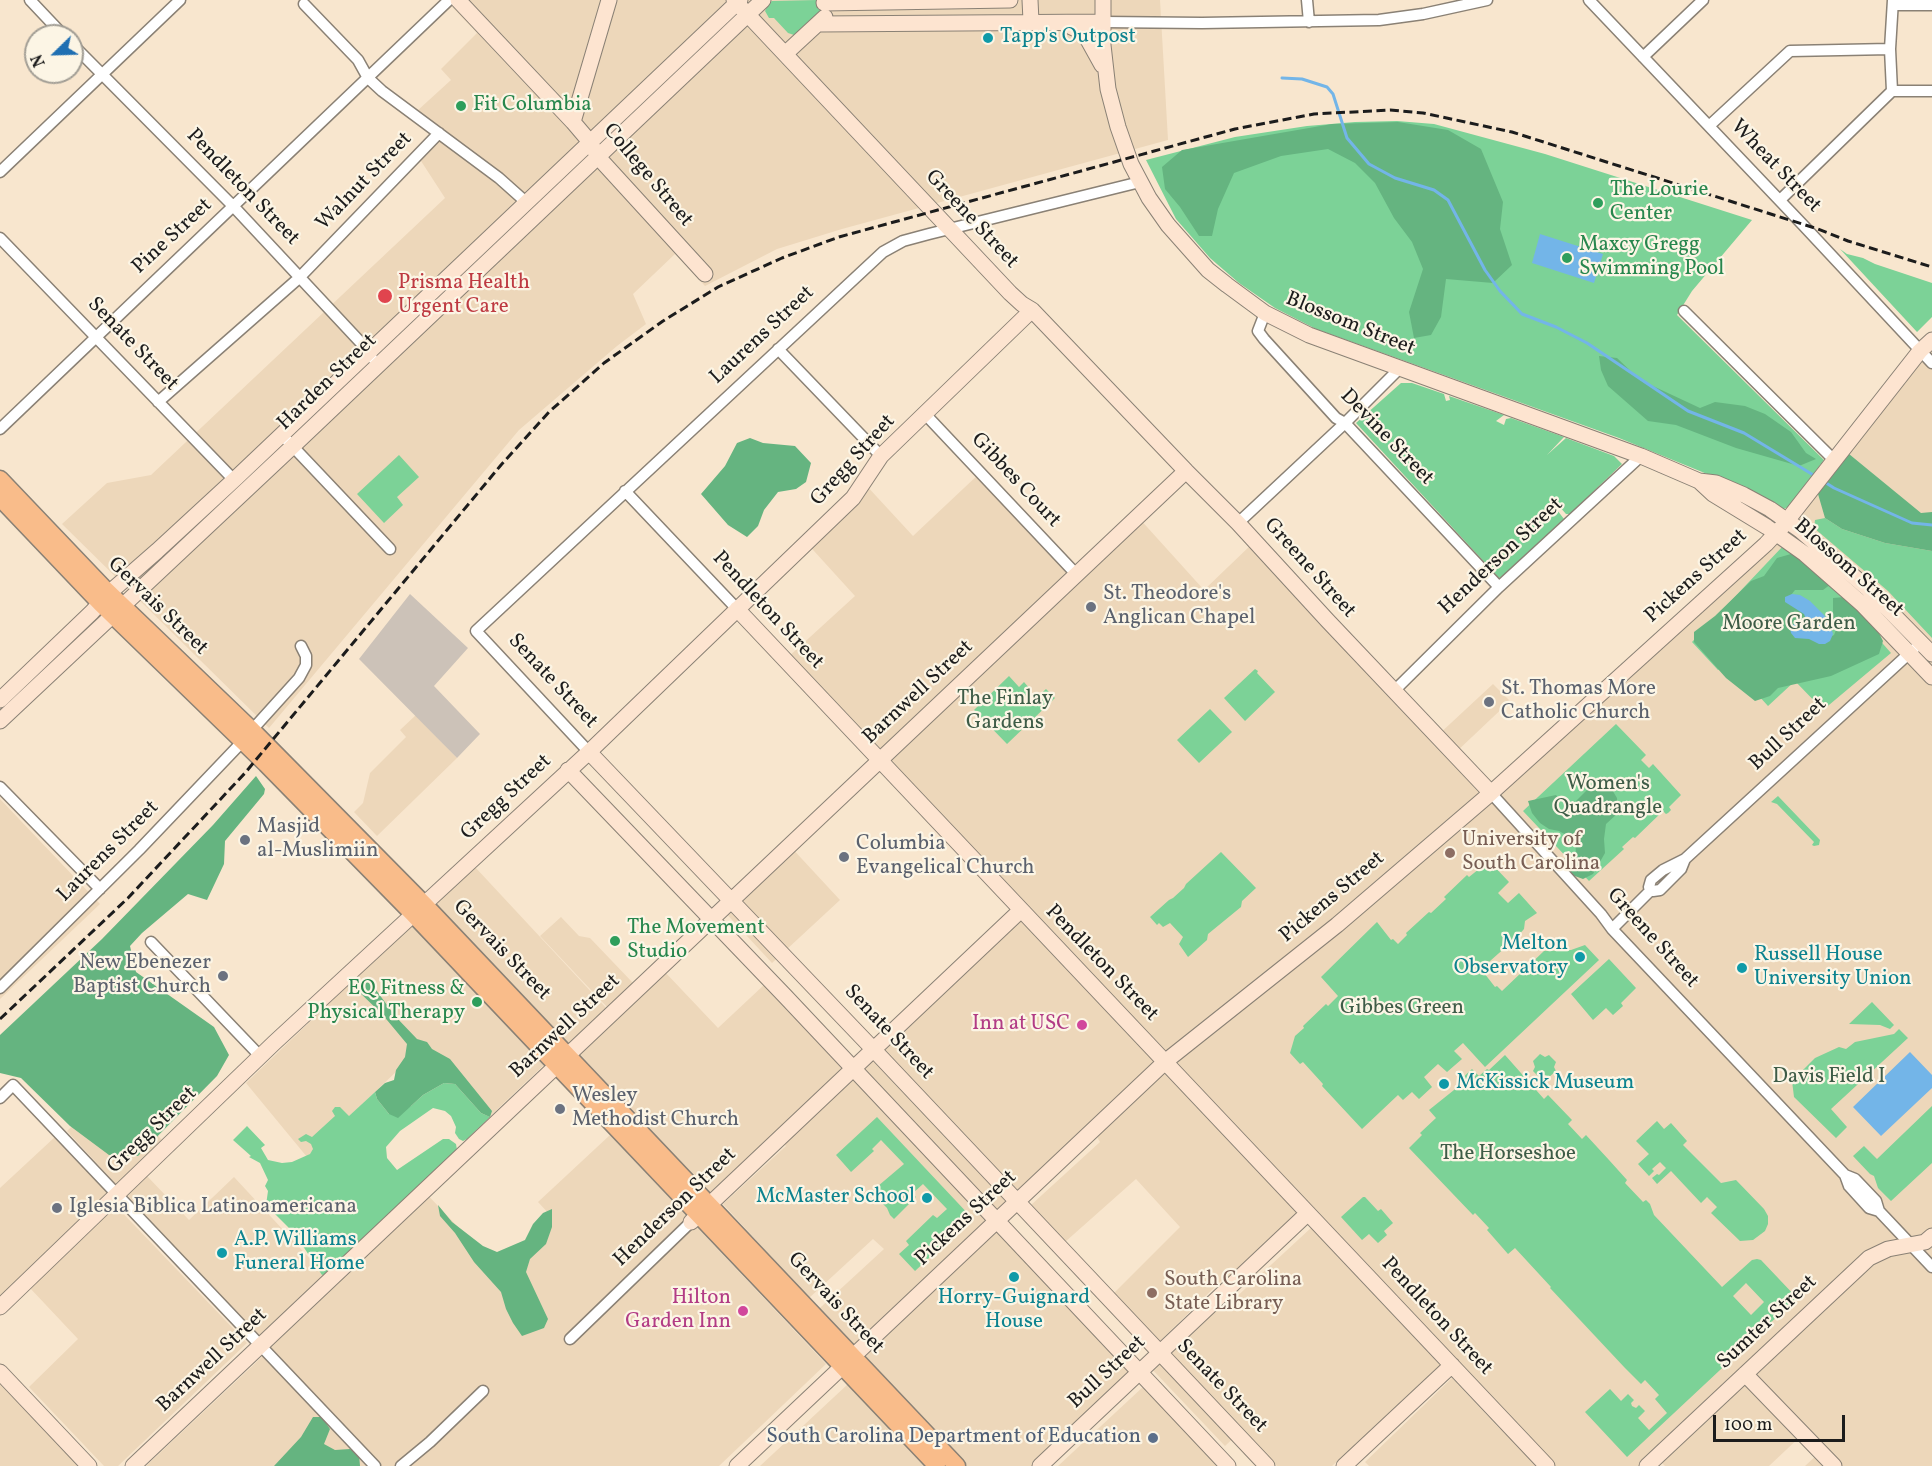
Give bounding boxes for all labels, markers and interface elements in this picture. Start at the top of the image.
north arrow [24,24,84,84]
place label: Tapp's Outpost [1000,25,1136,51]
marker: Tapp's Outpost [981,31,995,45]
text: N [27,51,52,70]
place label: Fit Columbia [473,93,592,119]
marker: Fit Columbia [454,99,468,113]
street label: Wheat Street [1724,115,1826,219]
street label: College Street [596,119,698,233]
street label: Pendleton Street [180,124,304,252]
street label: Walnut Street [312,127,418,237]
street label: Greene Street [919,165,1023,275]
place label: The Lourie Center [1610,178,1708,228]
street label: Pine Street [128,194,218,280]
marker: The Lourie Center [1591,196,1605,210]
place label: Maxcy Gregg Swimming Pool [1579,233,1724,283]
marker: Maxcy Gregg Swimming Pool [1560,251,1574,265]
place label: Prisma Health Urgent Care [398,271,530,321]
street label: Laurens Street [706,281,820,391]
marker: Prisma Health Urgent Care [376,287,394,305]
street label: Blossom Street [1282,288,1418,362]
street label: Senate Street [81,293,183,397]
street label: Harden Street [273,329,383,437]
street label: Devine Street [1334,385,1438,491]
street label: Gregg Street [806,410,902,512]
street label: Gibbes Court [965,428,1065,534]
street label: Henderson Street [1435,493,1569,621]
street label: Greene Street [1258,514,1360,624]
street label: Blossom Street [1788,514,1908,624]
street label: Pickens Street [1641,524,1753,630]
street label: Pendleton Street [706,547,828,675]
street label: Gervais Street [101,553,213,661]
place label: St. Theodore's Anglican Chapel [1103,582,1255,632]
marker: St. Theodore's Anglican Chapel [1084,600,1098,614]
park label: Moore Garden [1722,612,1856,638]
street label: Senate Street [502,629,602,735]
street label: Barnwell Street [859,635,979,751]
place label: St. Thomas More Catholic Church [1501,677,1656,727]
park label: The Finlay Gardens [957,687,1053,737]
street label: Bull Street [1745,693,1833,777]
marker: St. Thomas More Catholic Church [1482,695,1496,709]
street label: Gregg Street [456,750,558,846]
park label: Women's Quadrangle [1554,772,1662,822]
street label: Laurens Street [53,796,165,908]
place label: Masjid al-Muslimiin [257,815,378,865]
place label: University of South Carolina [1462,828,1600,878]
place label: Columbia Evangelical Church [856,832,1035,882]
marker: Masjid al-Muslimiin [238,833,252,847]
marker: University of South Carolina [1443,846,1457,860]
street label: Pickens Street [1275,847,1391,949]
marker: Columbia Evangelical Church [837,850,851,864]
street label: Greene Street [1601,884,1703,994]
street label: Gervais Street [447,895,555,1007]
street label: Pendleton Street [1039,900,1163,1028]
place label: The Movement Studio [627,916,765,966]
place label: Melton Observatory [1454,932,1568,982]
marker: The Movement Studio [608,934,622,948]
place label: Russell House University Union [1754,943,1912,993]
marker: Melton Observatory [1573,950,1587,964]
place label: New Ebenezer Baptist Church [73,951,211,1001]
marker: Russell House University Union [1735,961,1749,975]
marker: New Ebenezer Baptist Church [216,969,230,983]
street label: Barnwell Street [506,969,626,1085]
place label: EQ Fitness & Physical Therapy [307,977,465,1027]
street label: Senate Street [838,980,938,1086]
marker: EQ Fitness & Physical Therapy [470,995,484,1009]
park label: Gibbes Green [1340,996,1464,1022]
place label: Inn at USC [972,1012,1070,1038]
marker: Inn at USC [1075,1018,1089,1032]
park label: Davis Field I [1773,1065,1885,1091]
place label: McKissick Museum [1456,1071,1634,1097]
marker: McKissick Museum [1437,1077,1451,1091]
street label: Gregg Street [103,1082,203,1180]
place label: Wesley Methodist Church [572,1084,739,1134]
marker: Wesley Methodist Church [553,1102,567,1116]
park label: The Horseshoe [1440,1142,1576,1168]
street label: Henderson Street [609,1143,743,1273]
street label: Pickens Street [911,1166,1023,1272]
place label: McMaster School [756,1185,915,1211]
marker: McMaster School [920,1191,934,1205]
place label: Iglesia Biblica Latinoamericana [69,1195,357,1221]
marker: Iglesia Biblica Latinoamericana [50,1201,64,1215]
place label: A.P. Williams Funeral Home [234,1228,365,1278]
marker: A.P. Williams Funeral Home [215,1246,229,1260]
street label: Gervais Street [781,1248,889,1360]
street label: Pendleton Street [1375,1253,1497,1381]
place label: South Carolina State Library [1164,1268,1302,1318]
marker: Horry-Guignard House [1007,1270,1021,1284]
street label: Sumter Street [1713,1270,1823,1376]
place label: Hilton Garden Inn [625,1286,731,1336]
place label: Horry-Guignard House [938,1286,1090,1336]
marker: South Carolina State Library [1145,1286,1159,1300]
street label: Barnwell Street [153,1303,273,1419]
marker: Hilton Garden Inn [736,1304,750,1318]
street label: Bull Street [1064,1331,1152,1415]
street label: Senate Street [1170,1335,1272,1439]
scale bar [1716,1403,1848,1441]
text: 100 m [1724,1413,1773,1438]
place label: South Carolina Department of Education [766,1425,1141,1451]
marker: South Carolina Department of Education [1146,1431,1160,1445]

